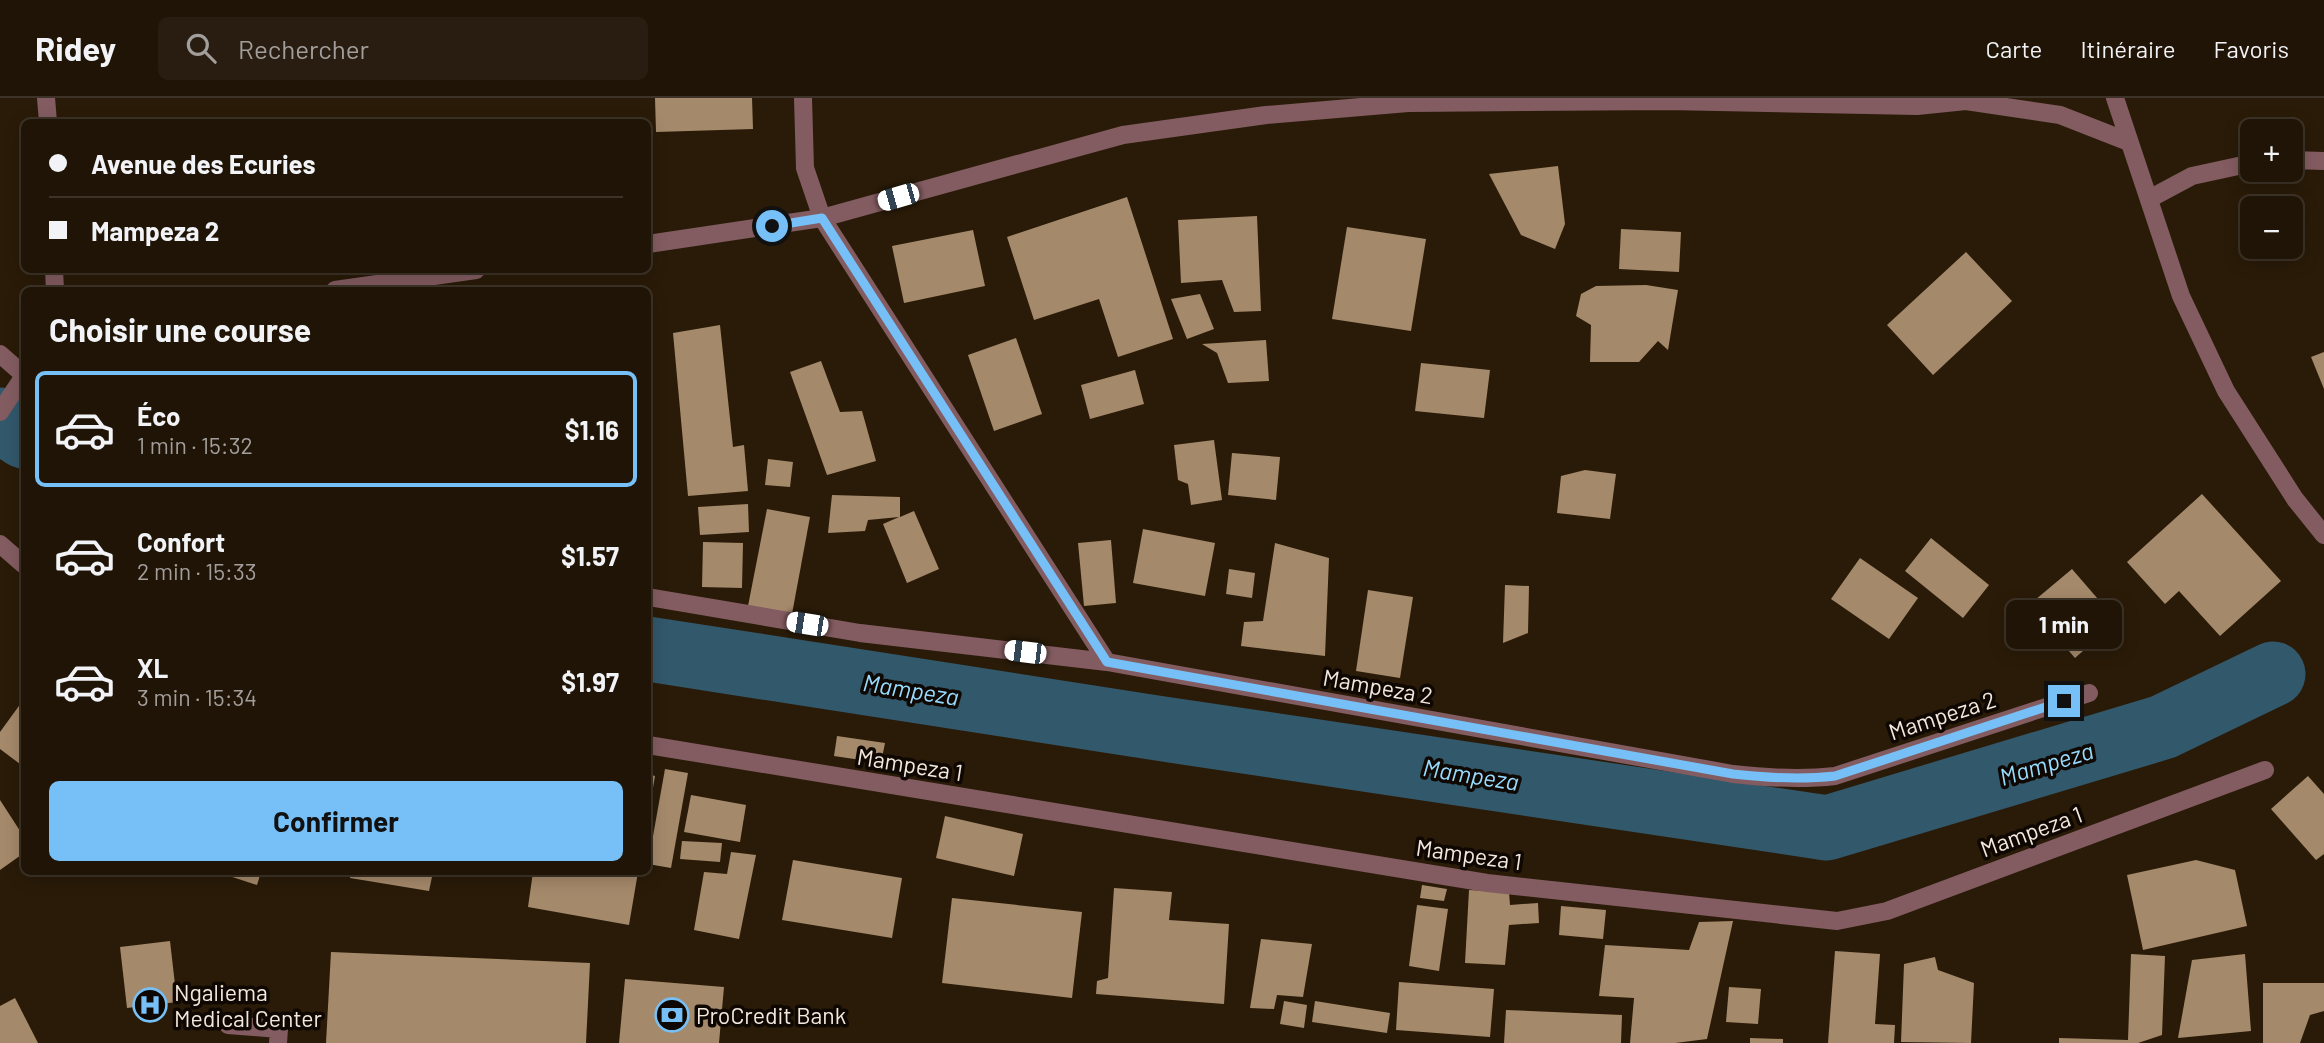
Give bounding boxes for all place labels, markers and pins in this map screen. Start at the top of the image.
place label: Ngaliema Medical Center [174,978,323,1032]
hospital icon: Ngaliema Medical Center [131,986,169,1024]
bank icon: ProCredit Bank [653,996,691,1034]
place label: ProCredit Bank [696,1001,846,1029]

